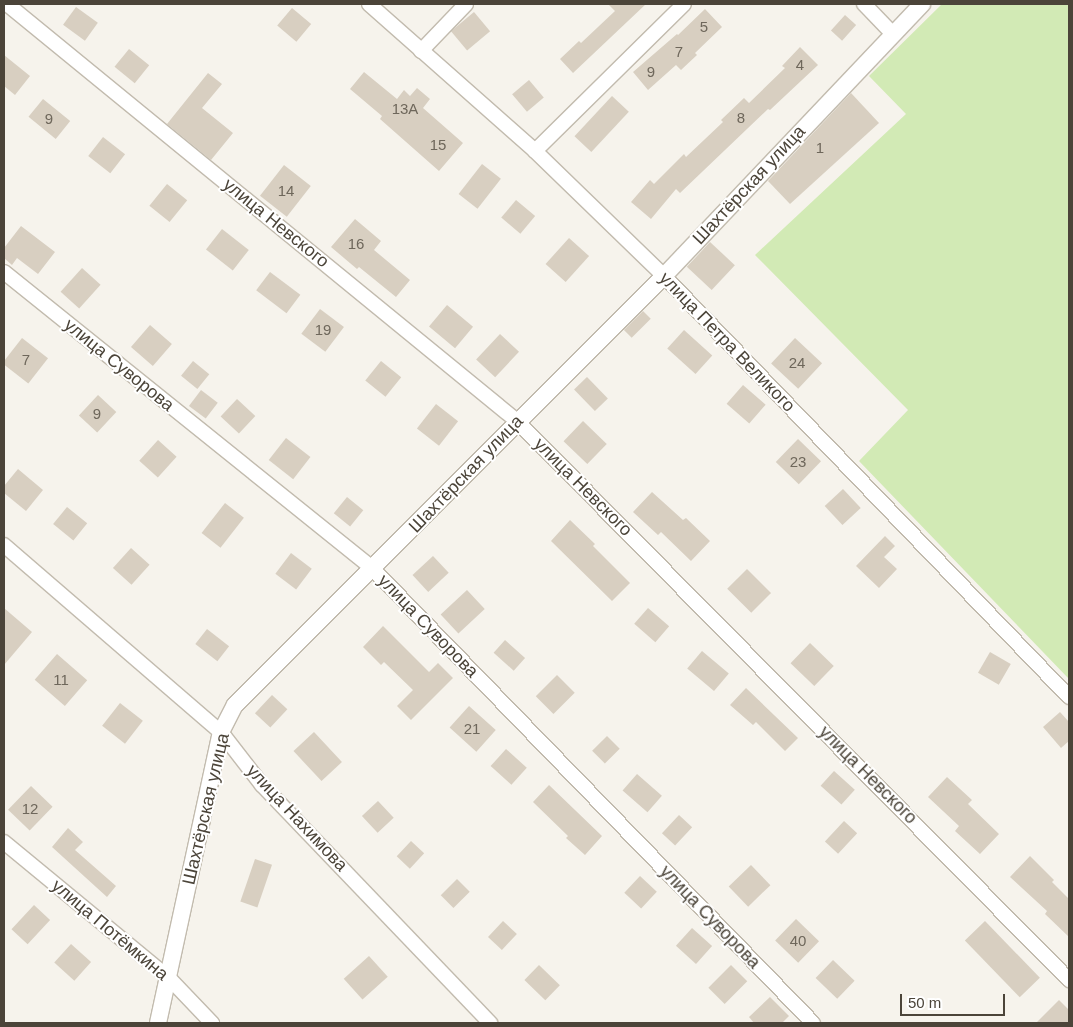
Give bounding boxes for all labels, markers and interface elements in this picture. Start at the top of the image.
house number: 5 [700,18,708,36]
house number: 7 [675,43,683,61]
house number: 4 [796,56,804,74]
house number: 9 [647,63,655,81]
house number: 13А [392,100,418,118]
house number: 8 [737,109,745,127]
house number: 9 [45,110,53,128]
street label: Шахтёрская улица [688,121,810,249]
house number: 15 [430,136,446,154]
house number: 1 [816,139,824,157]
street label: улица Невского [219,174,333,272]
house number: 14 [278,182,294,200]
house number: 16 [348,235,364,253]
street label: улица Петра Великого [655,267,799,417]
street label: улица Суворова [60,314,178,416]
house number: 19 [315,321,331,339]
house number: 7 [22,351,30,369]
house number: 24 [789,354,805,372]
house number: 9 [93,405,101,423]
street label: Шахтёрская улица [404,411,528,537]
street label: улица Невского [529,433,637,541]
house number: 23 [790,453,806,471]
street label: улица Суворова [373,570,483,682]
house number: 11 [53,671,69,689]
house number: 21 [464,720,480,738]
street label: улица Невского [814,721,922,829]
street label: Шахтёрская улица [178,731,234,887]
street label: улица Нахимова [242,760,352,876]
house number: 12 [22,800,38,818]
street label: улица Суворова [655,861,765,973]
street label: улица Потёмкина [47,875,173,985]
house number: 40 [790,932,806,950]
scale bar [903,984,1008,1016]
text: 50 m [908,994,941,1011]

